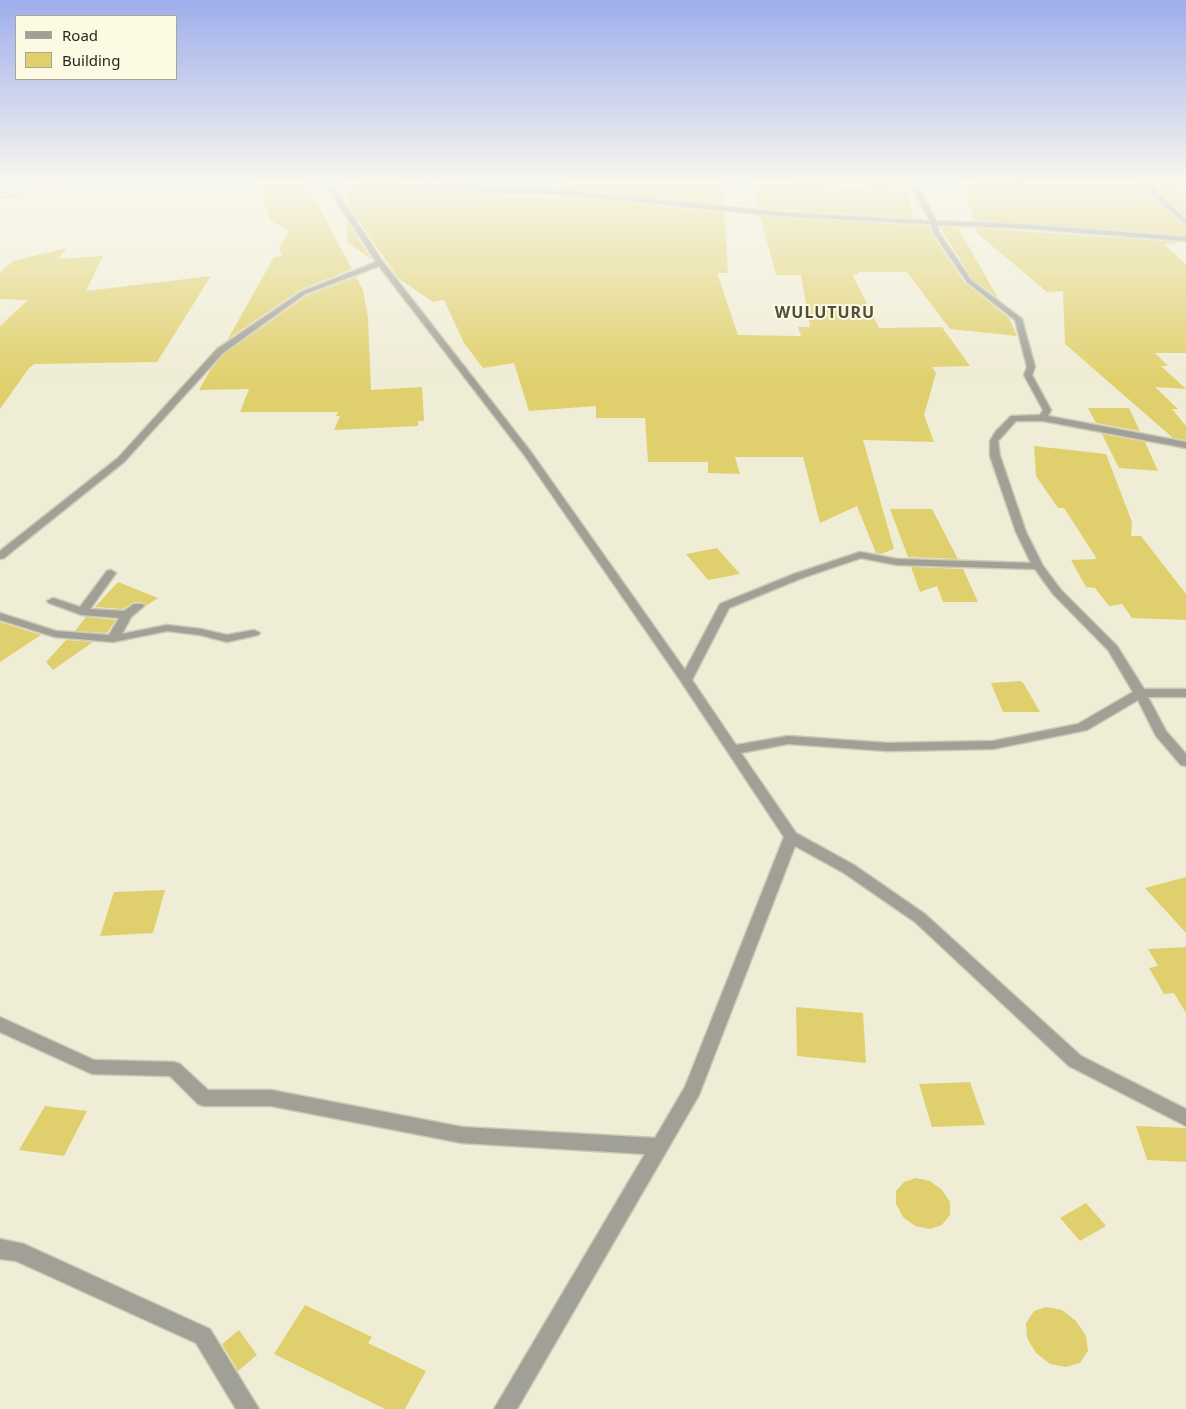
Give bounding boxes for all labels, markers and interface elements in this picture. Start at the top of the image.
legend [15,15,178,80]
text: Road [62,25,98,45]
text: Building [62,50,120,70]
district label: WULUTURU [774,303,876,323]

